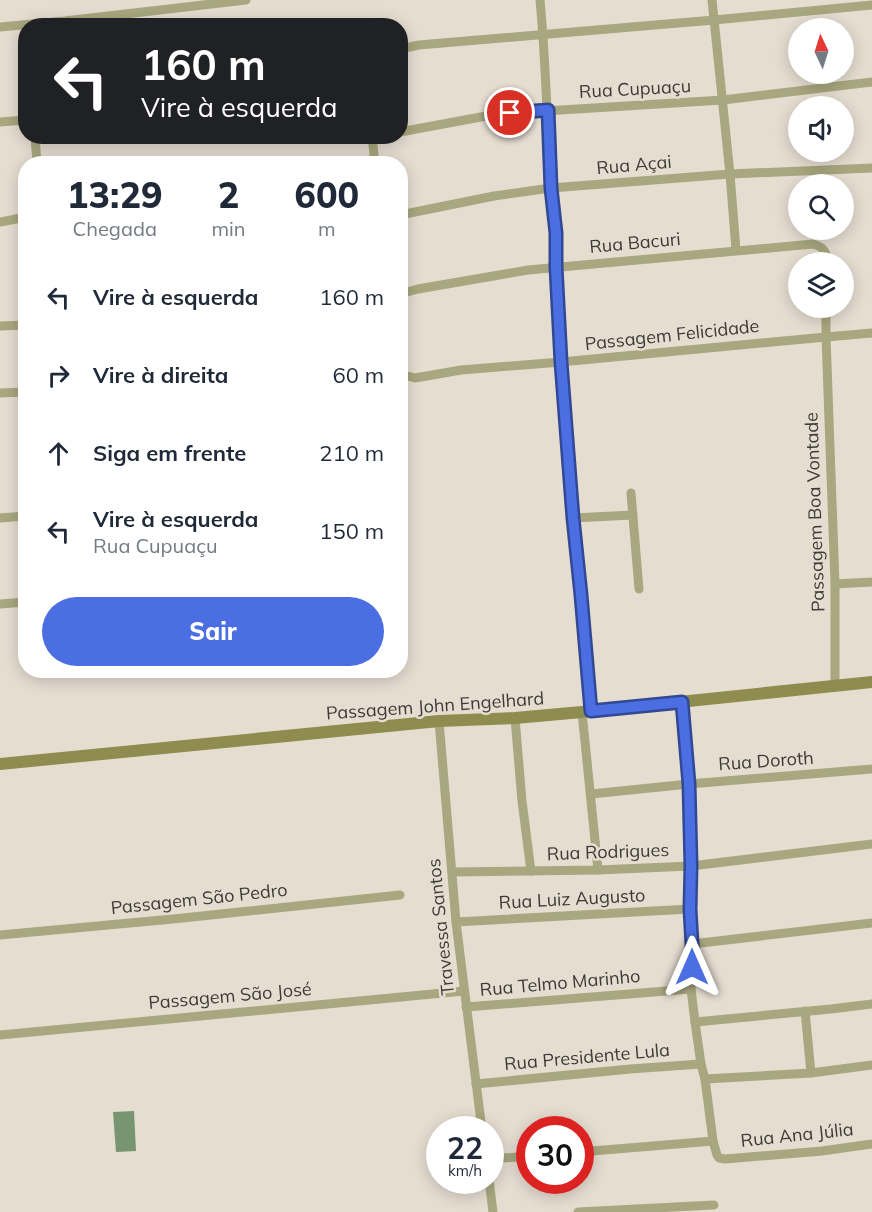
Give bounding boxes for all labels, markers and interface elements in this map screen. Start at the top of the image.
north arrow [788,18,854,84]
map controls [788,18,854,318]
text: 160 m [141,38,266,91]
icon: left [42,42,120,120]
street label: Rua Cupuaçu [578,74,692,103]
pin [484,87,535,138]
text: Vire à esquerda [141,90,337,124]
icon: arrive [493,96,526,129]
button: sound [788,96,854,162]
street label: Rua Açai [595,150,673,179]
text: 13:29 [67,172,163,217]
text: 2 [218,172,239,217]
text: 600 [294,172,359,217]
button: search [788,174,854,240]
text: Chegada [73,216,157,241]
text: min [211,216,246,241]
text: m [318,216,336,241]
street label: Rua Bacuri [588,227,682,258]
button: layers [788,252,854,318]
icon: left [42,281,75,314]
text: Vire à esquerda [93,283,258,311]
text: 160 m [319,283,384,311]
street label: Passagem Felicidade [584,314,760,355]
icon: right [42,359,75,392]
text: Vire à direita [93,361,228,389]
text: 60 m [333,361,384,389]
street label: Passagem Boa Vontade [800,412,829,612]
icon: ahead [42,437,75,470]
text: Siga em frente [93,439,246,467]
text: 210 m [319,439,384,467]
text: Vire à esquerda [93,505,258,533]
icon: left [42,515,75,548]
text: 150 m [319,517,384,545]
text: Rua Cupuaçu [93,533,218,558]
button: Sair [42,597,384,666]
street label: Passagem John Engelhard [325,686,545,725]
street label: Rua Doroth [718,746,814,775]
street label: Rua Rodrigues [546,838,670,865]
street label: Travessa Santos [422,858,459,996]
street label: Passagem São Pedro [109,878,288,919]
street label: Rua Luiz Augusto [498,883,646,914]
position arrow [660,935,724,999]
street label: Rua Telmo Marinho [479,964,641,1001]
street label: Passagem São José [147,977,313,1014]
street label: Rua Presidente Lula [503,1038,671,1075]
speed limit sign: 30 [516,1116,594,1194]
street label: Rua Ana Júlia [739,1117,854,1152]
text: 22 [447,1129,483,1167]
text: km/h [448,1161,482,1180]

